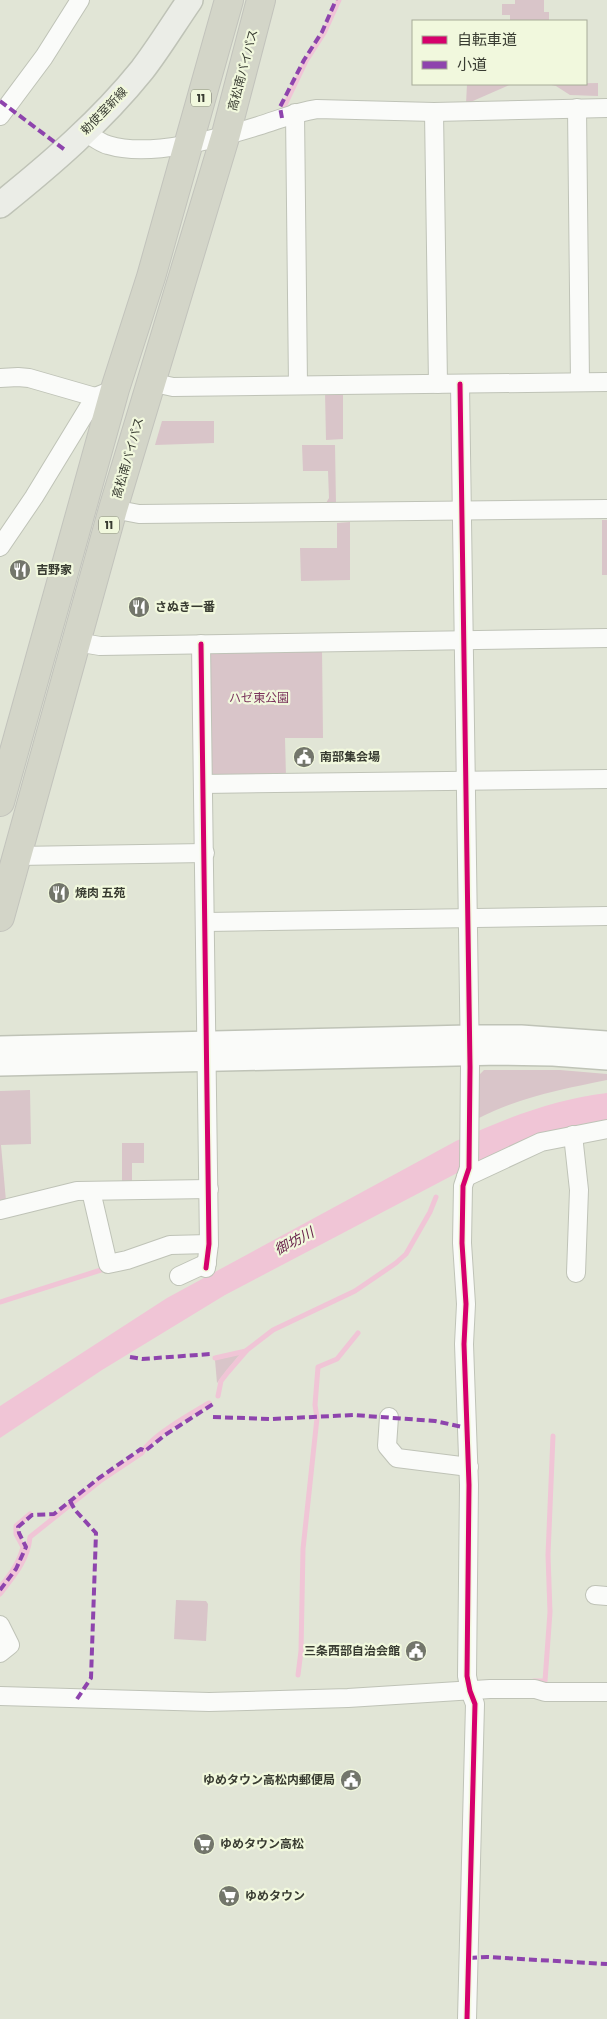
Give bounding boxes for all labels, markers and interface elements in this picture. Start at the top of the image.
legend [412,20,587,85]
street label: 高松南バイパス [223,27,262,113]
text: 自転車道 [457,29,517,50]
text: 小道 [457,54,487,75]
street label: 勅使室新線 [77,83,131,138]
road number: 11 [191,90,211,106]
street label: 高松南バイパス [108,415,147,500]
road number: 11 [99,516,119,534]
restaurant icon: 吉野家 [8,558,32,582]
place label: 吉野家 [36,561,72,578]
restaurant icon: さぬき一番 [127,595,151,619]
place label: さぬき一番 [155,598,216,615]
park label: ハゼ東公園 [229,689,289,706]
public building icon: 南部集会場 [292,745,316,769]
place label: 南部集会場 [320,748,380,765]
restaurant icon: 焼肉 五苑 [47,881,71,905]
place label: 焼肉 五苑 [75,884,126,901]
water label: 御坊川 [271,1221,319,1260]
public building icon: 三条西部自治会館 [404,1639,428,1663]
place label: 三条西部自治会館 [304,1642,400,1659]
public building icon: ゆめタウン高松内郵便局 [339,1768,363,1792]
place label: ゆめタウン高松内郵便局 [203,1771,335,1788]
supermarket icon: ゆめタウン高松 [192,1832,216,1856]
place label: ゆめタウン高松 [220,1835,304,1852]
supermarket icon: ゆめタウン [217,1884,241,1908]
place label: ゆめタウン [245,1887,305,1904]

